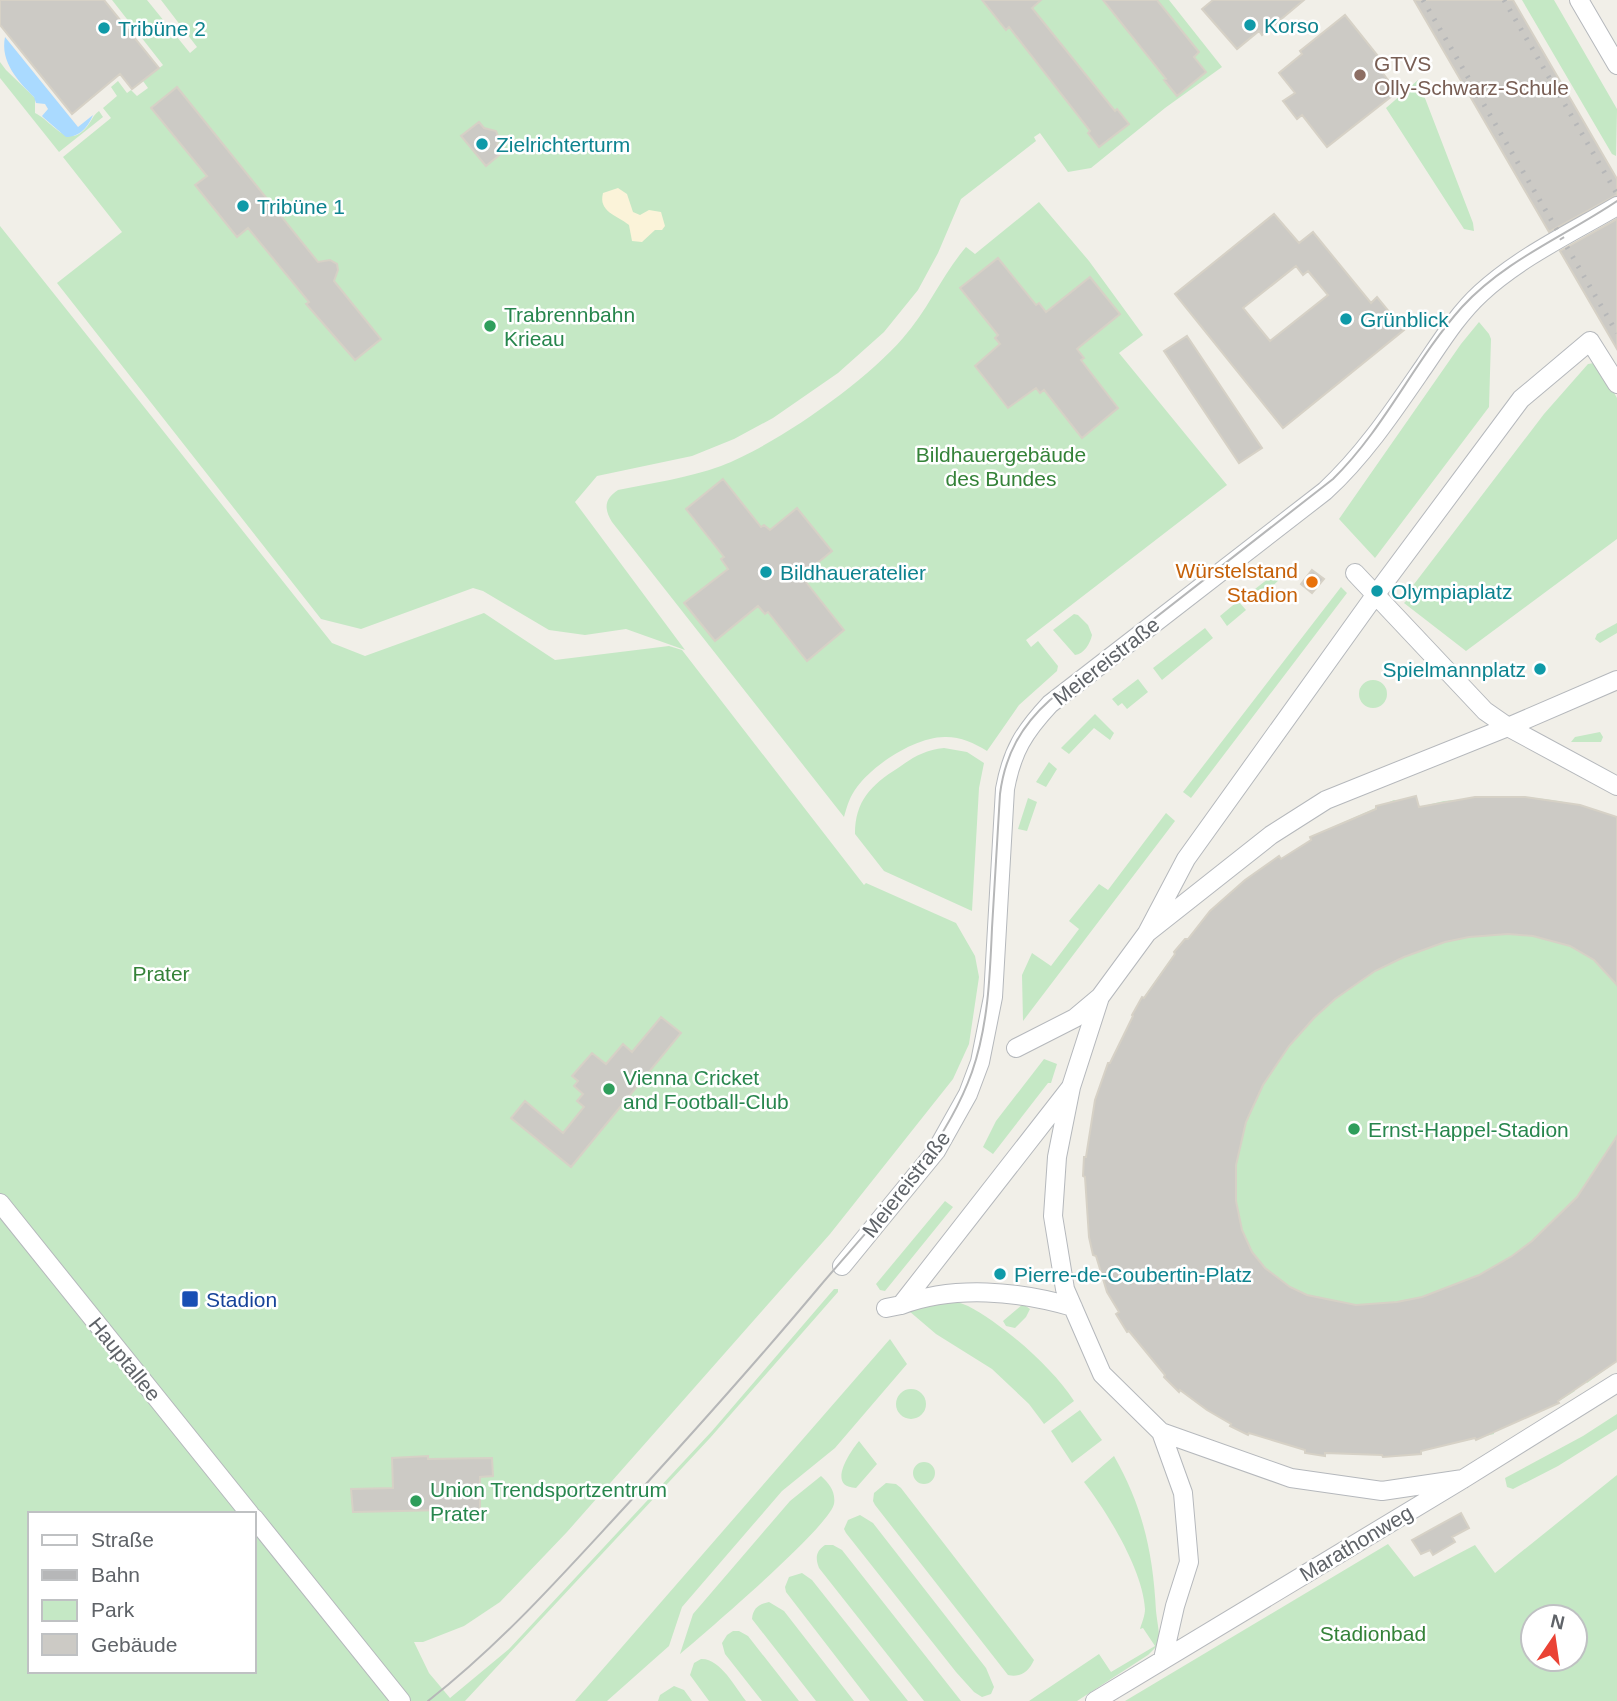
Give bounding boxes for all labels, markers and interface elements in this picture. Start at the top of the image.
place label: Korso [1264,14,1319,37]
place label: Tribüne 2 [118,17,206,40]
marker: Korso [1242,17,1258,33]
marker: Tribüne 2 [96,20,112,36]
place label: GTVS Olly-Schwarz-Schule [1374,52,1569,99]
marker: GTVS Olly-Schwarz-Schule [1352,67,1368,83]
place label: Zielrichterturm [496,133,630,156]
marker: Zielrichterturm [474,136,490,152]
place label: Tribüne 1 [257,195,345,218]
marker: Tribüne 1 [235,198,251,214]
place label: Trabrennbahn Krieau [504,303,635,350]
place label: Grünblick [1360,308,1449,331]
marker: Grünblick [1338,311,1354,327]
marker: Trabrennbahn Krieau [482,318,498,334]
park label: Bildhauergebäude des Bundes [916,443,1086,490]
place label: Würstelstand Stadion [1175,559,1298,606]
place label: Bildhaueratelier [780,561,926,584]
marker: Bildhaueratelier [758,564,774,580]
marker: Würstelstand Stadion [1304,574,1320,590]
place label: Olympiaplatz [1391,580,1512,603]
marker: Olympiaplatz [1369,583,1385,599]
street label: Meiereistraße [1048,612,1164,710]
place label: Spielmannplatz [1382,658,1526,681]
marker: Spielmannplatz [1532,661,1548,677]
park label: Prater [132,962,190,985]
place label: Vienna Cricket and Football-Club [623,1066,789,1113]
marker: Vienna Cricket and Football-Club [601,1081,617,1097]
place label: Ernst-Happel-Stadion [1368,1118,1569,1141]
marker: Ernst-Happel-Stadion [1346,1121,1362,1137]
street label: Meiereistraße [857,1126,955,1242]
place label: Pierre-de-Coubertin-Platz [1014,1263,1252,1286]
marker: Pierre-de-Coubertin-Platz [992,1266,1008,1282]
place label: Stadion [206,1288,277,1311]
marker: Stadion [180,1289,200,1309]
street label: Hauptallee [84,1313,166,1405]
place label: Union Trendsportzentrum Prater [430,1478,667,1525]
marker: Union Trendsportzentrum Prater [408,1493,424,1509]
street label: Marathonweg [1296,1500,1416,1586]
legend [28,1512,256,1673]
text: Straße [91,1528,154,1551]
text: Bahn [91,1563,140,1586]
text: Park [91,1598,135,1621]
north arrow [1519,1603,1589,1673]
text: N [1549,1610,1567,1634]
park label: Stadionbad [1320,1622,1426,1645]
text: Gebäude [91,1633,177,1656]

